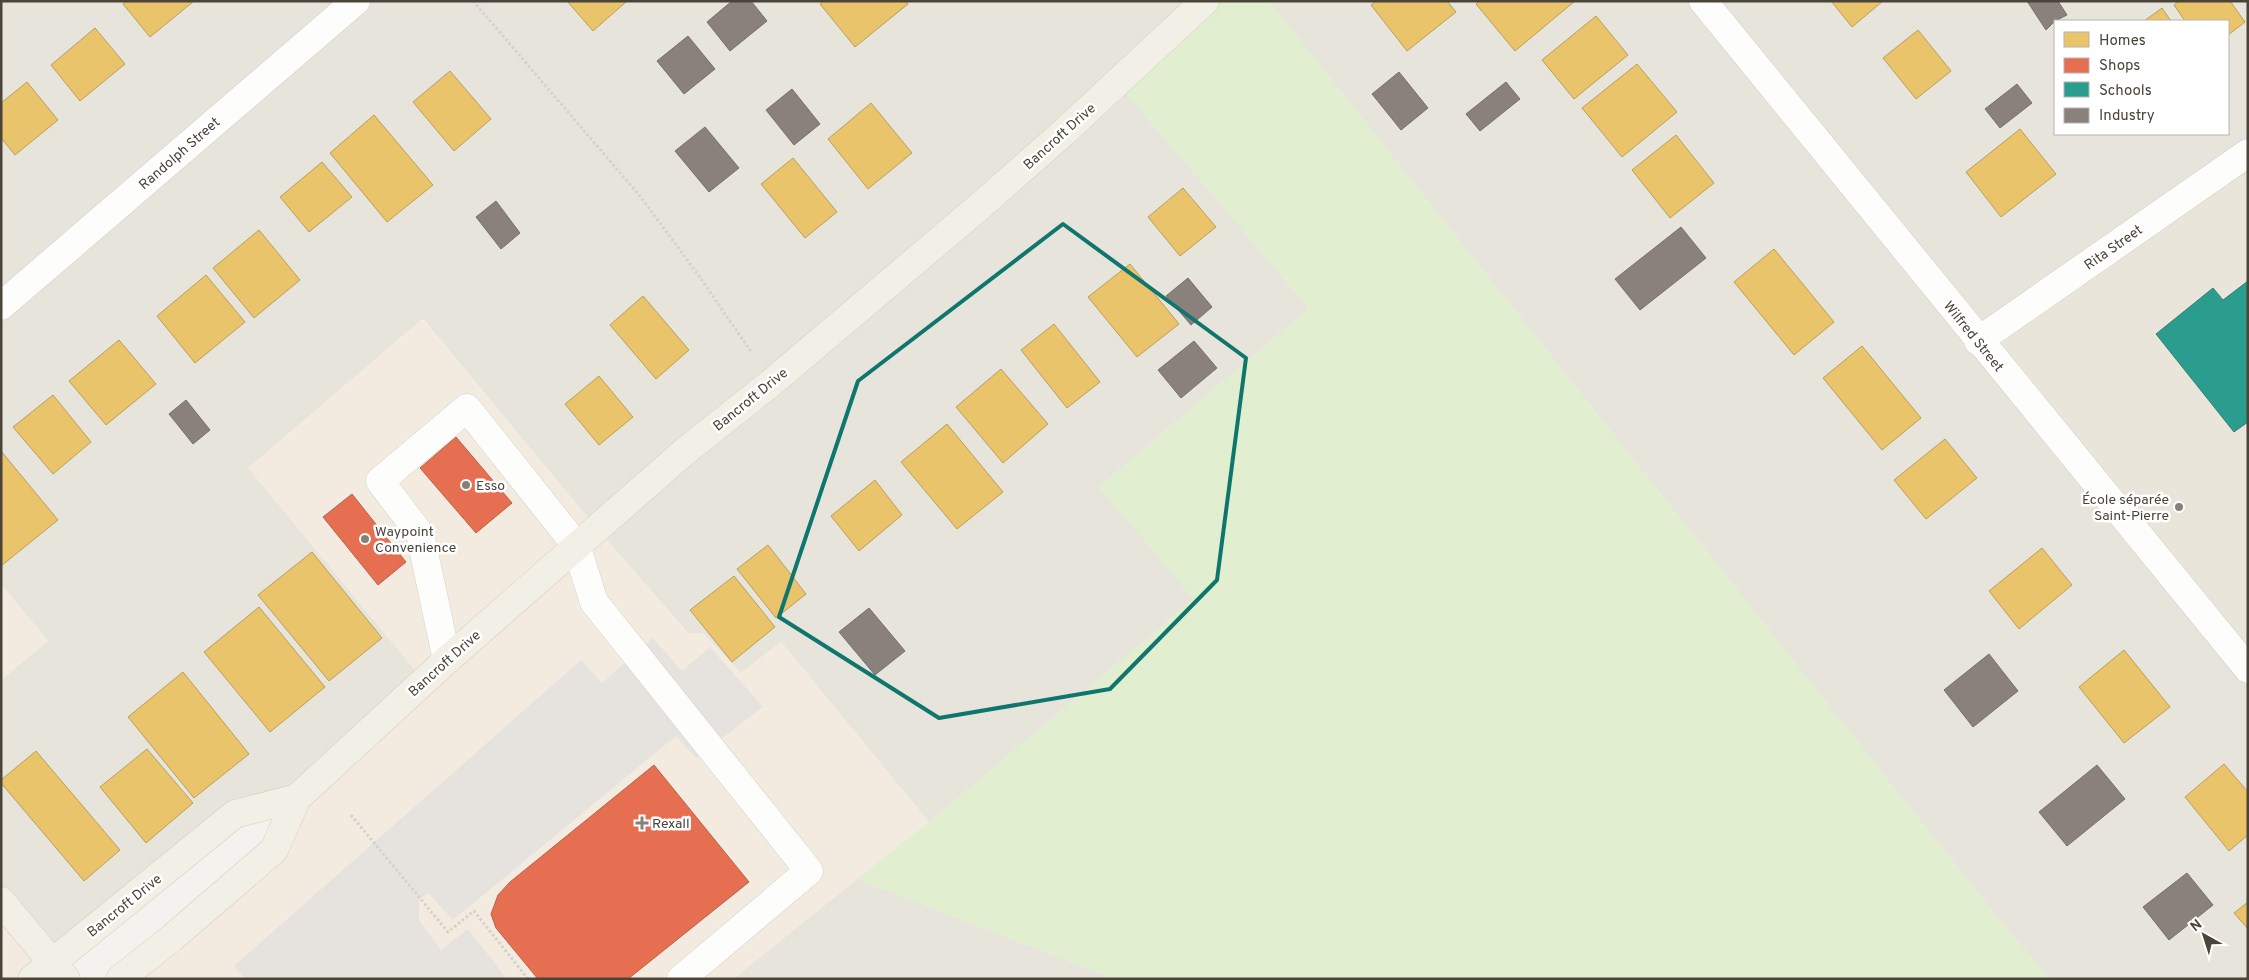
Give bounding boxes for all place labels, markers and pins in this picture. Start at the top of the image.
place label: Esso [476,478,505,495]
marker: Esso [460,479,472,491]
place label: École séparée Saint-Pierre [2082,491,2169,525]
marker: École séparée Saint-Pierre [2173,501,2185,513]
place label: Waypoint Convenience [375,524,456,557]
marker: Waypoint Convenience [359,533,371,545]
place label: Rexall [652,816,690,833]
marker: Rexall [636,817,648,829]

